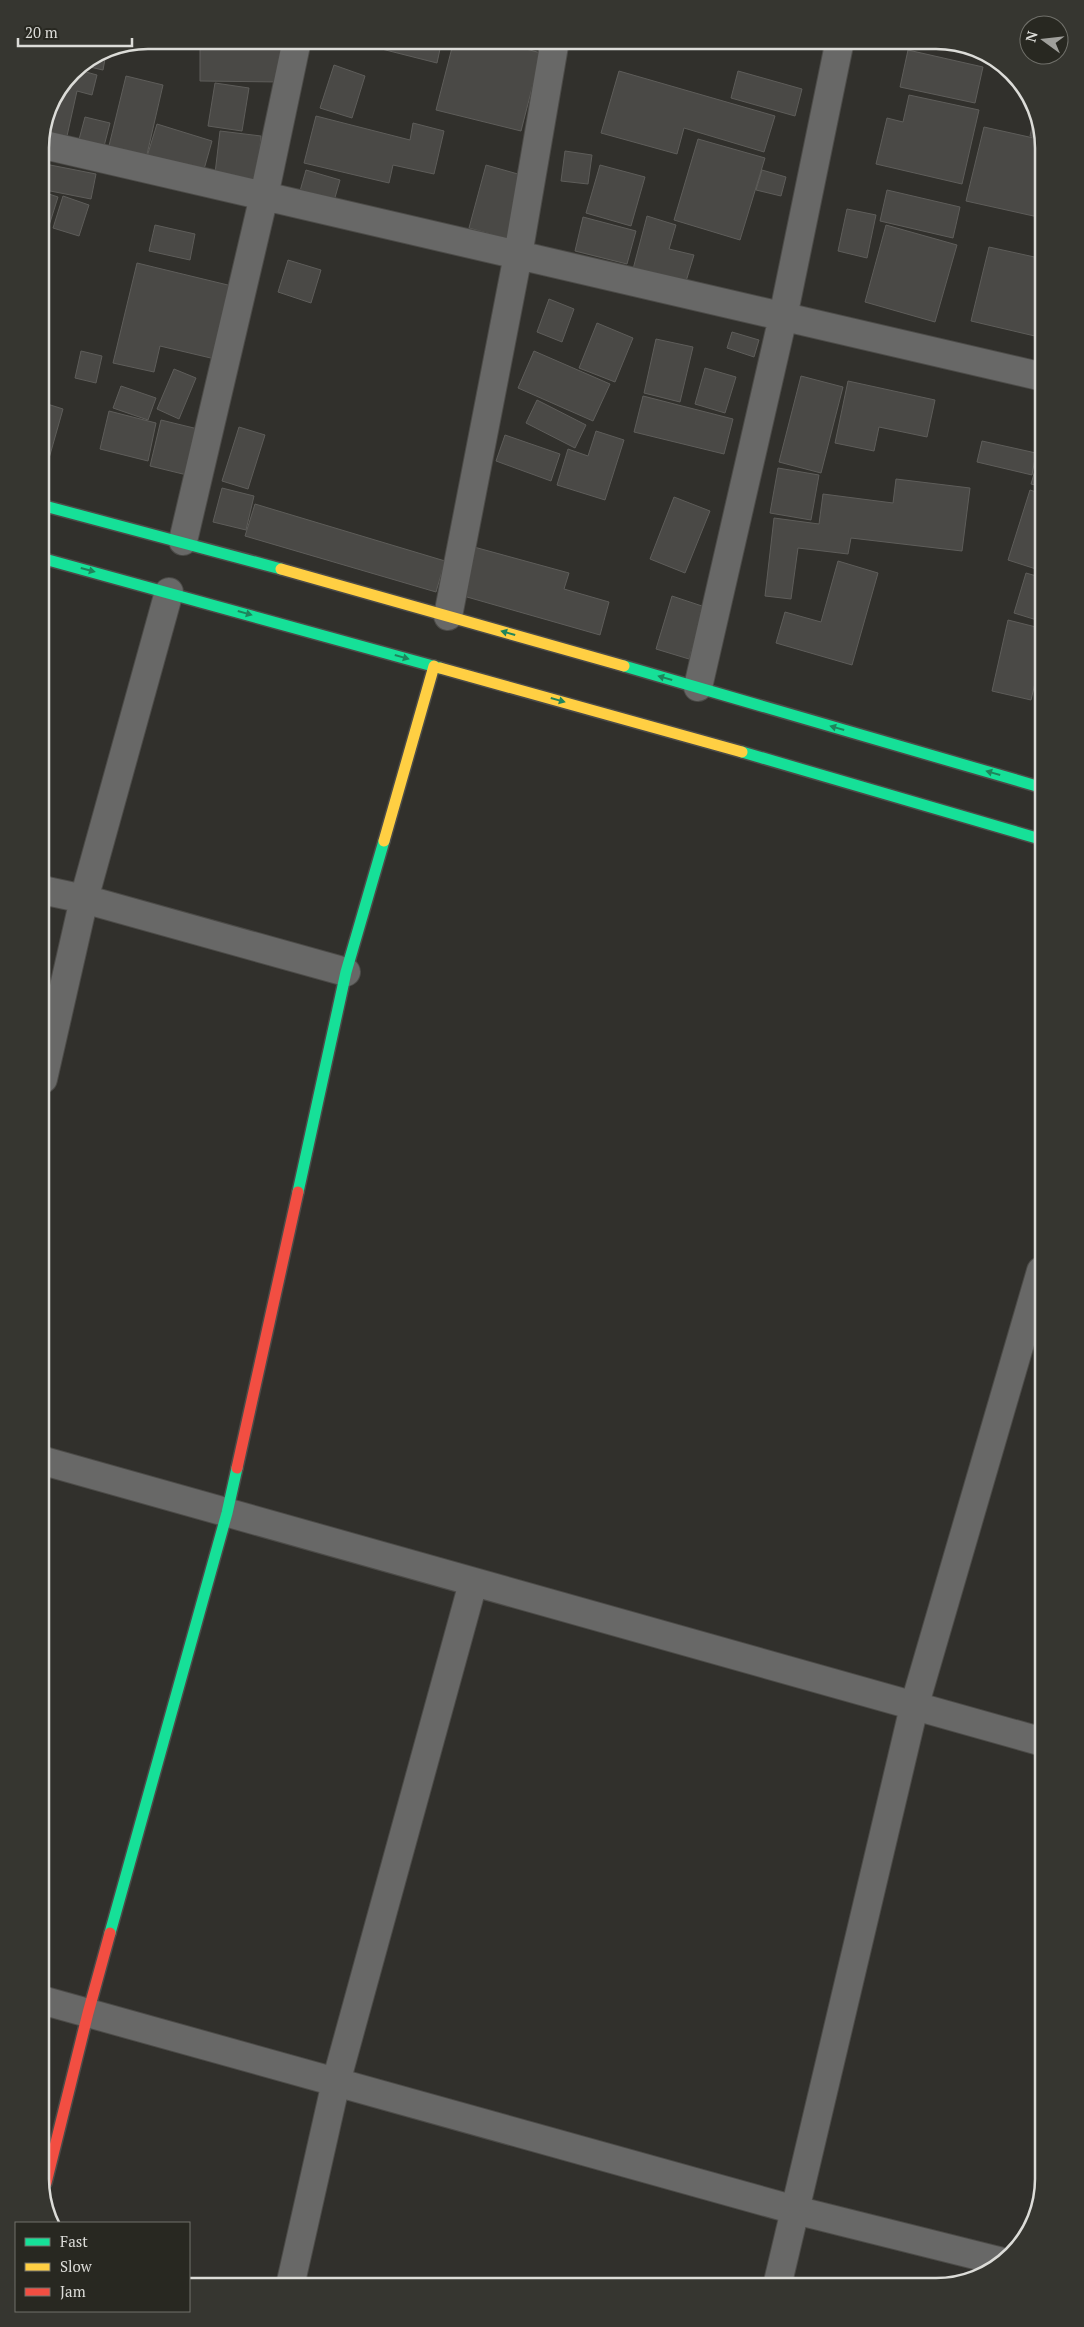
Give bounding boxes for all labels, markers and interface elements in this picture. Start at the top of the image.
scale bar [18,15,131,47]
north arrow [1019,15,1069,65]
text: 20 m [25,22,58,42]
text: N [1020,29,1042,44]
one-way arrow [81,567,96,575]
one-way arrow [238,609,253,617]
one-way arrow [501,629,516,637]
one-way arrow [394,653,409,661]
one-way arrow [657,673,672,681]
one-way arrow [551,696,566,704]
one-way arrow [830,723,845,731]
one-way arrow [986,769,1001,777]
legend [15,2222,190,2312]
text: Fast [60,2231,88,2251]
text: Slow [60,2256,93,2276]
text: Jam [60,2281,86,2301]

